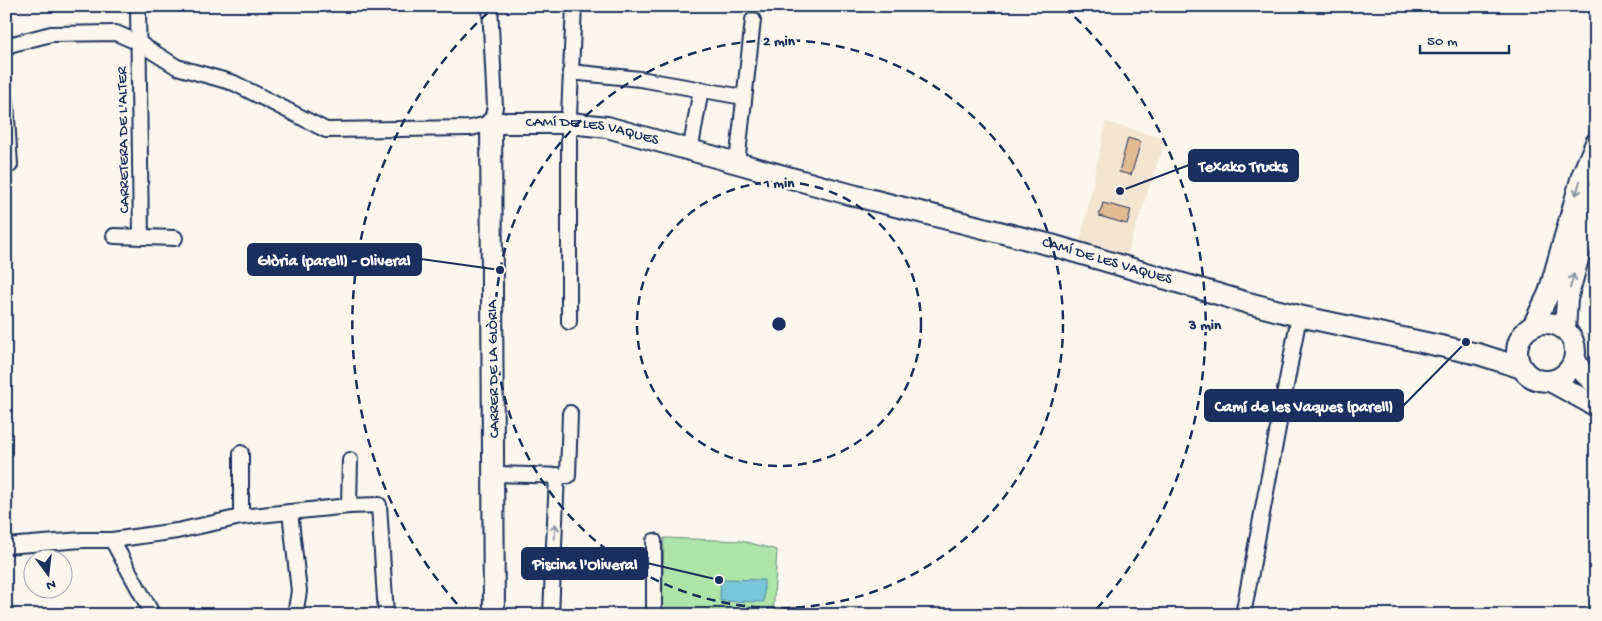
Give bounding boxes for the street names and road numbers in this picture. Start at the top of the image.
street label: CARRETERA DE L'ALTER [114,65,134,214]
street label: CAMÍ DE LES VAQUES [526,114,661,150]
street label: CAMÍ DE LES VAQUES [1040,234,1174,289]
street label: CARRER DE LA GLÒRIA [484,299,504,438]

